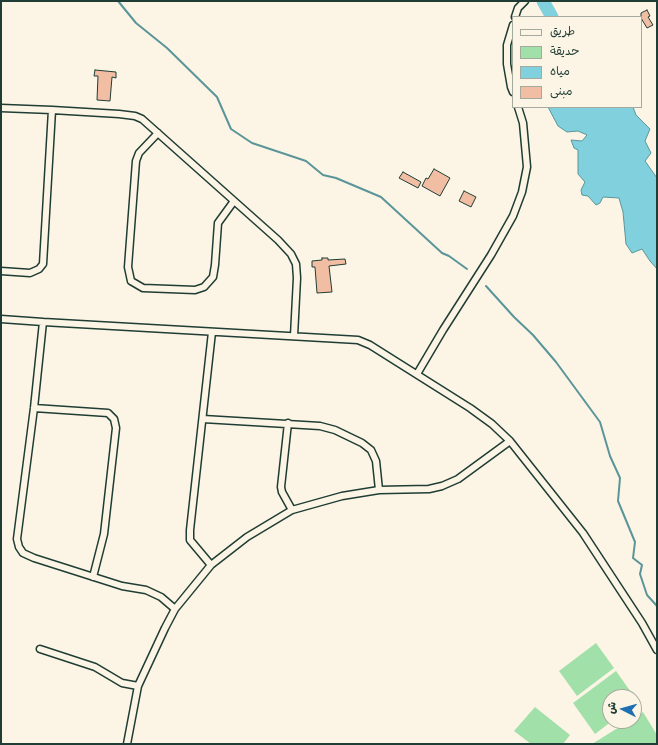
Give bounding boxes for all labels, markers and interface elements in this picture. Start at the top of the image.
legend [512,16,642,108]
text: طريق [550,23,575,39]
text: حديقة [550,43,579,59]
text: مياه [550,63,570,79]
text: مبنى [550,83,573,99]
north arrow [602,689,642,729]
text: ش [603,701,619,715]

